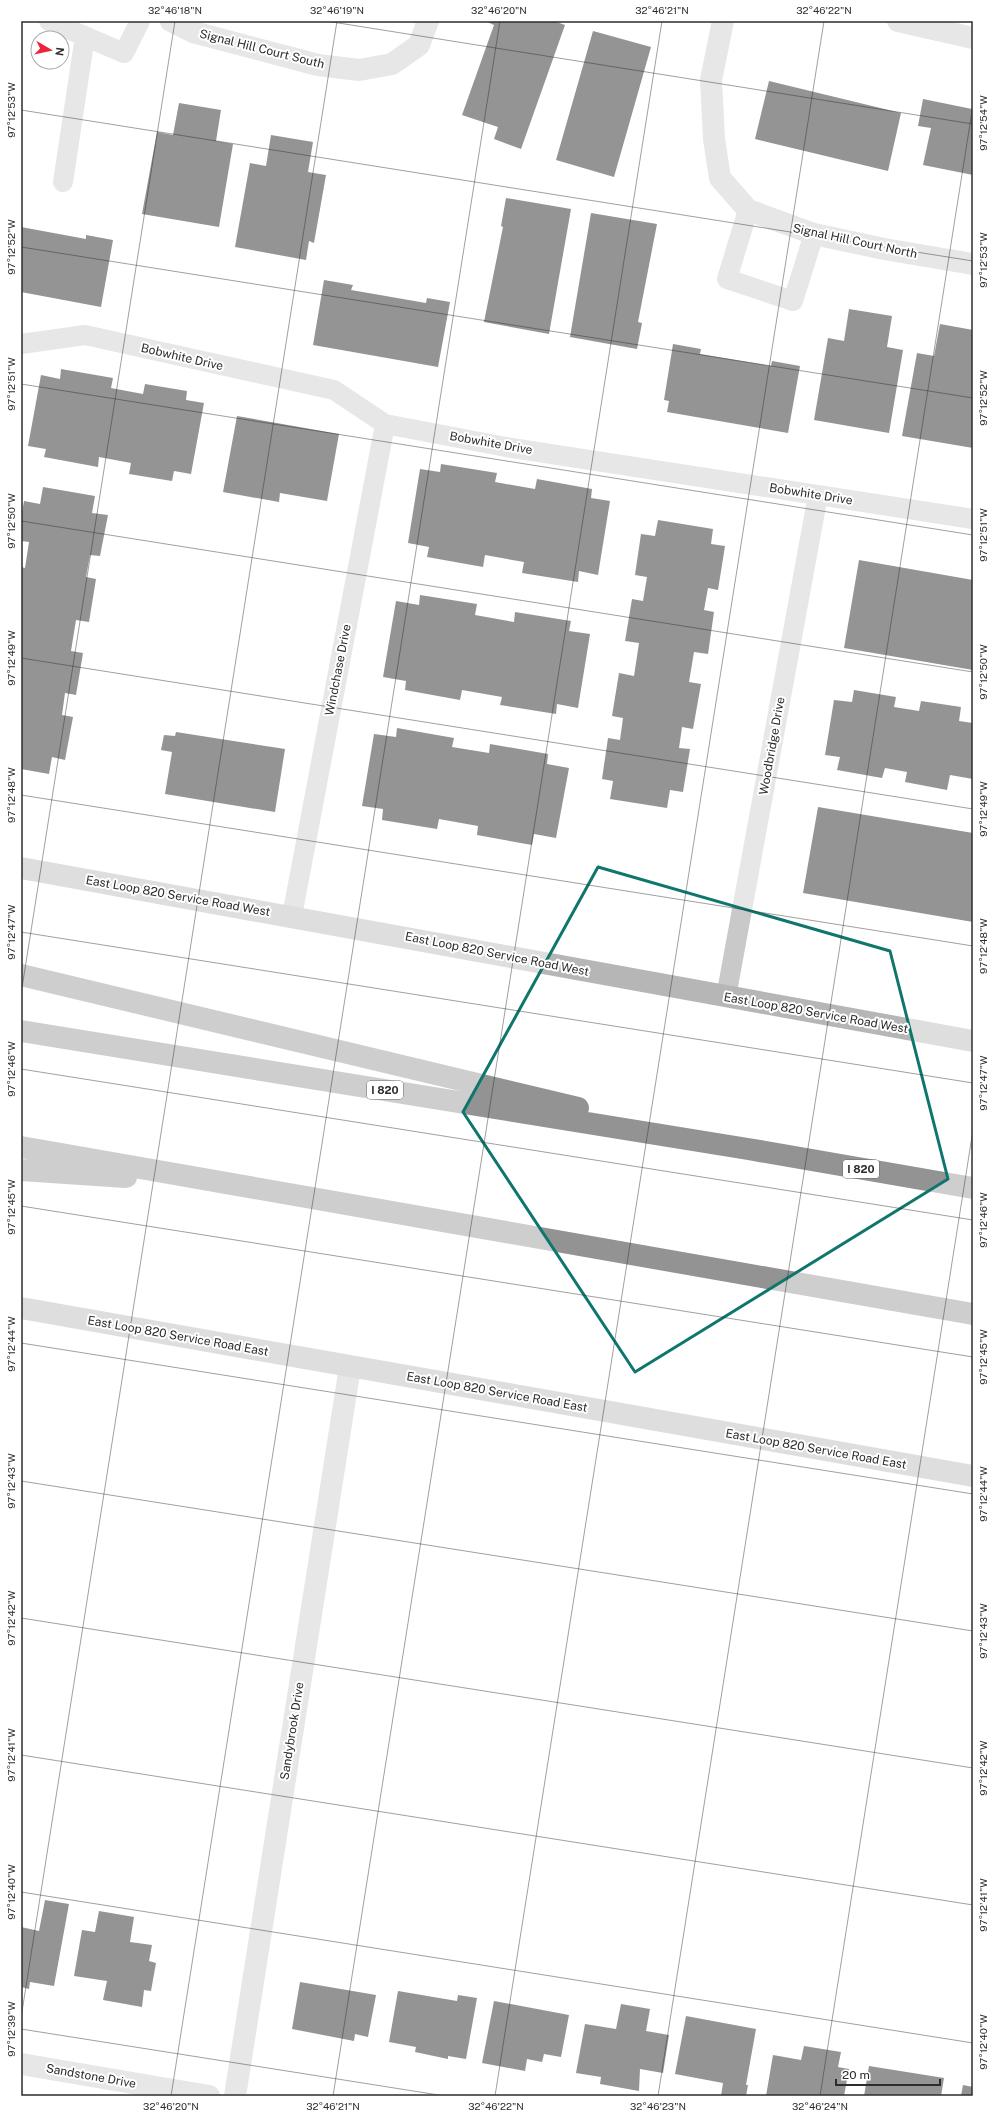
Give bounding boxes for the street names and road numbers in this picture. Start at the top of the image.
street label: Signal Hill Court South [198,27,326,71]
street label: Signal Hill Court North [792,221,919,261]
street label: Bobwhite Drive [139,341,225,373]
street label: Bobwhite Drive [448,429,534,457]
street label: Bobwhite Drive [768,481,854,508]
street label: Windchase Drive [322,623,354,717]
street label: Woodbridge Drive [756,696,788,796]
street label: East Loop 820 Service Road West [85,873,272,919]
street label: East Loop 820 Service Road West [404,929,590,979]
street label: East Loop 820 Service Road West [723,990,910,1036]
road number: I 820 [367,1081,403,1099]
road number: I 820 [843,1160,879,1178]
street label: East Loop 820 Service Road East [86,1313,270,1359]
street label: East Loop 820 Service Road East [405,1369,589,1415]
street label: East Loop 820 Service Road East [724,1426,908,1472]
street label: Sandybrook Drive [277,1681,307,1781]
street label: Sandstone Drive [45,2061,137,2091]

